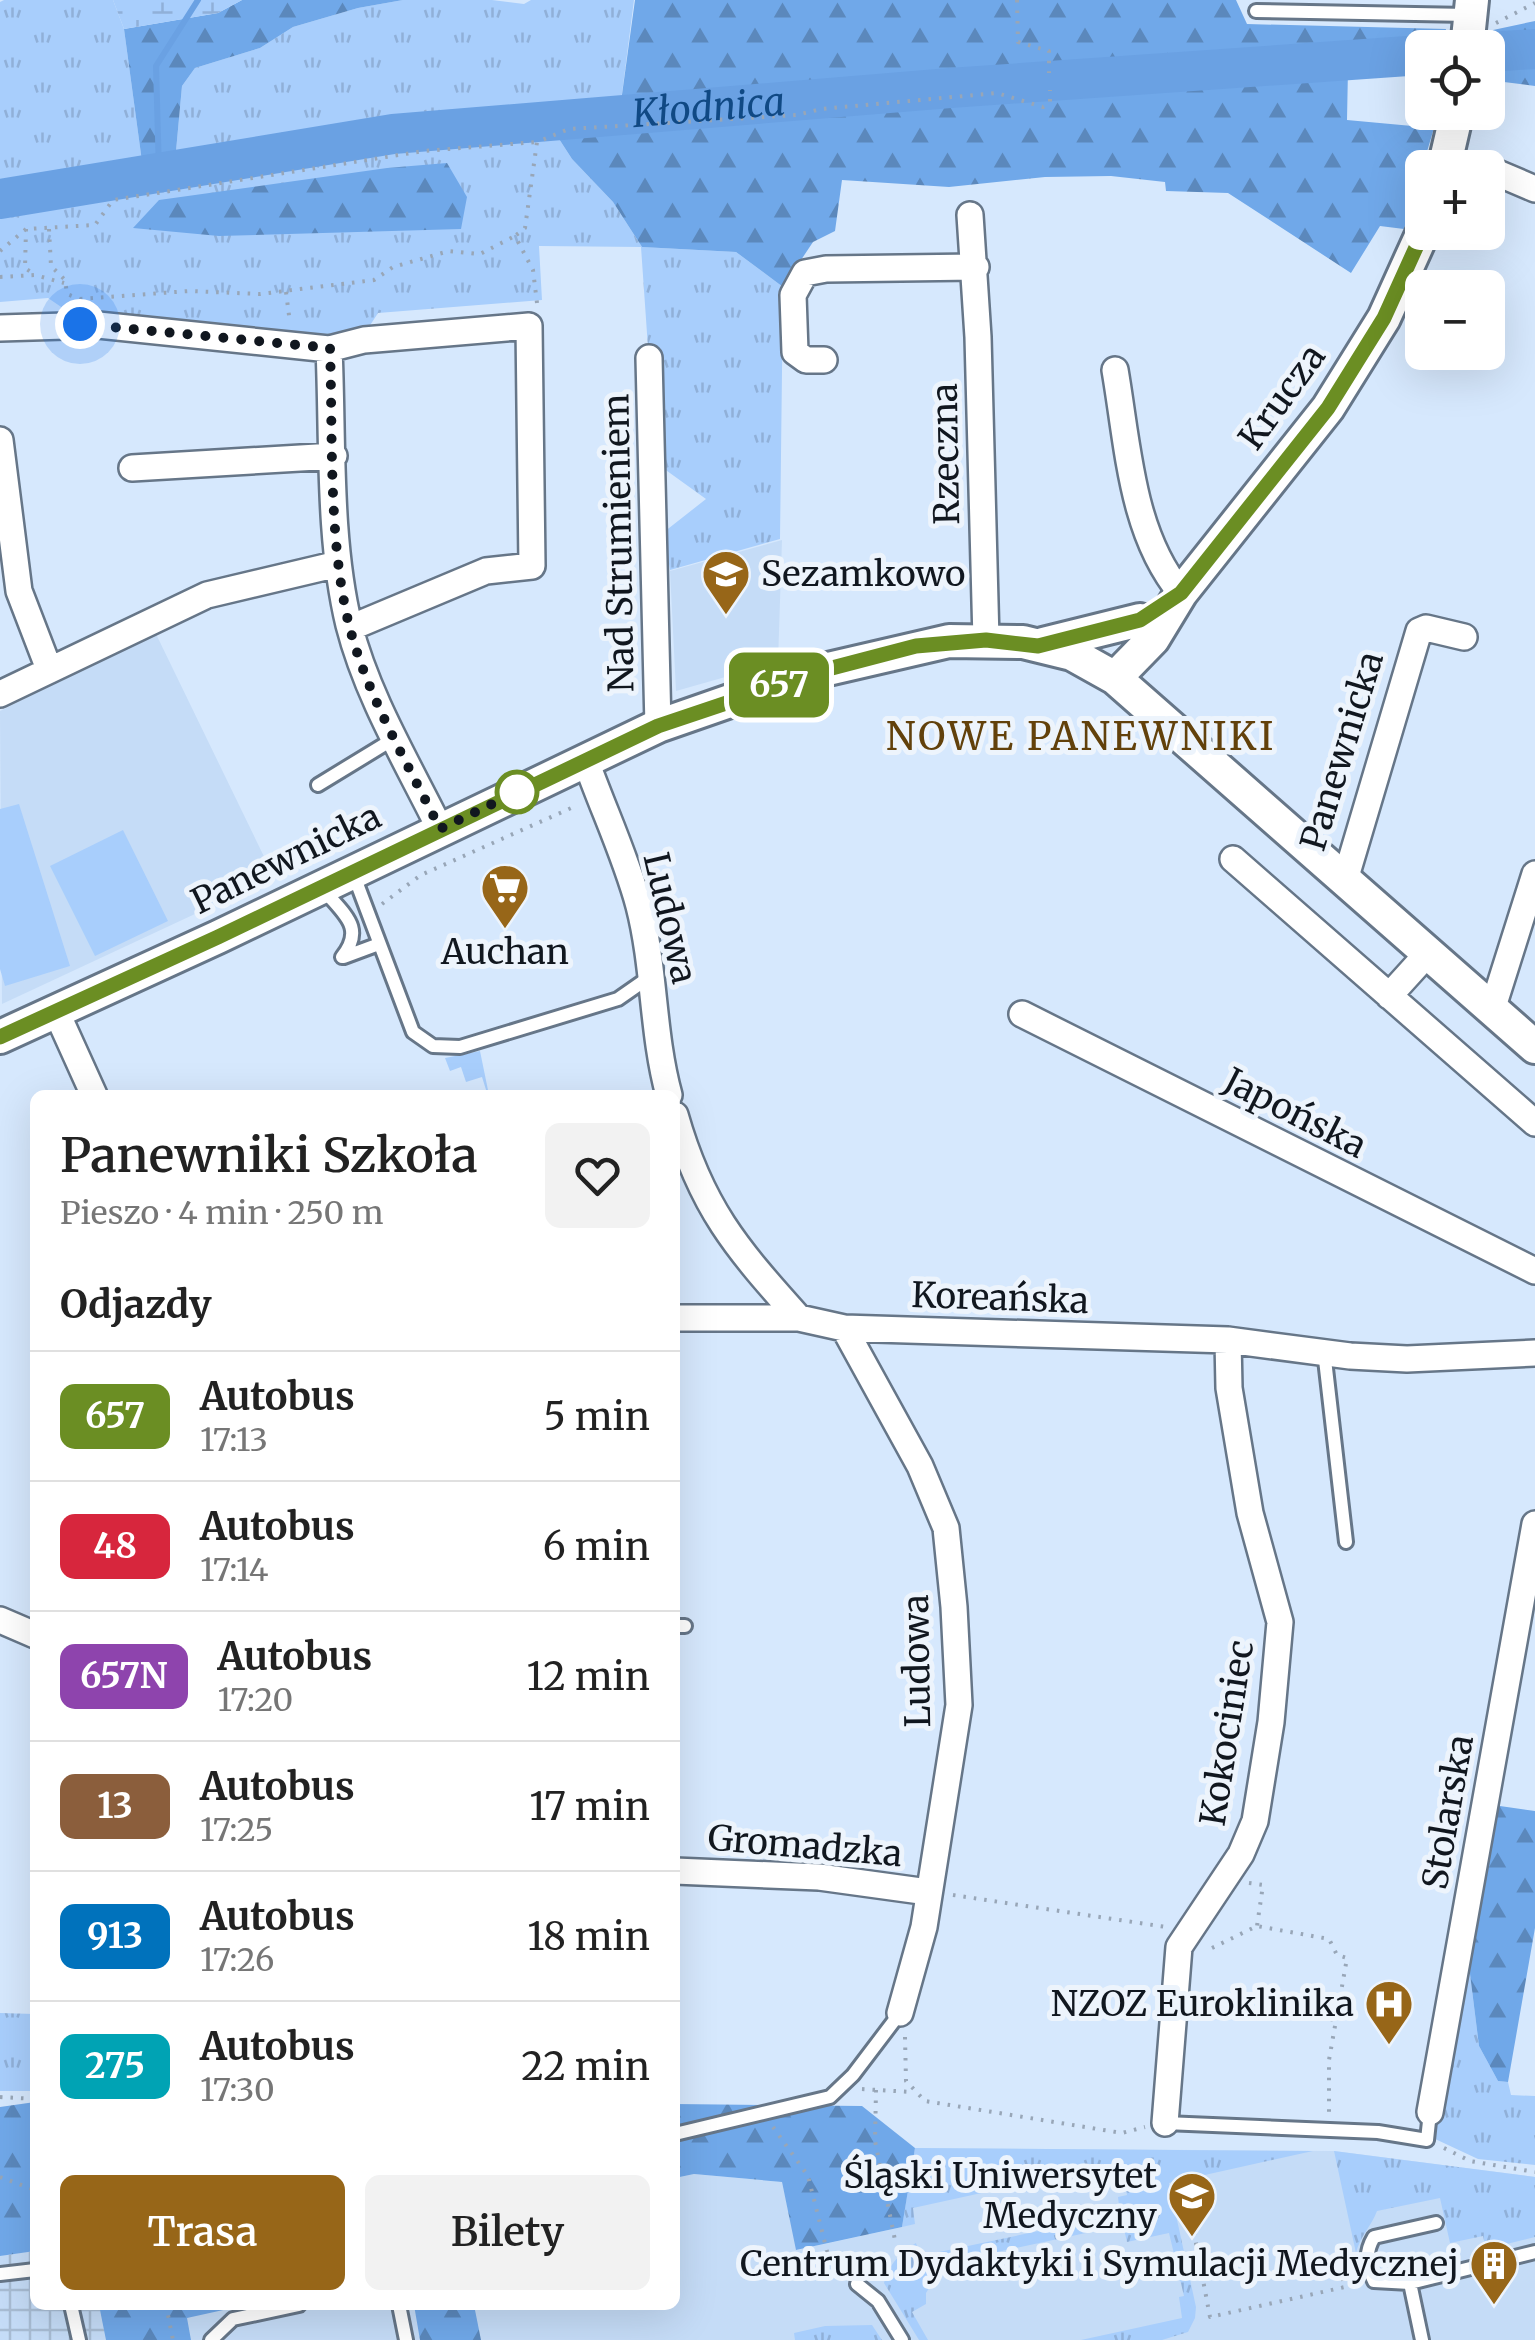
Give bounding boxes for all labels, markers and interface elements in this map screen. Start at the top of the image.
map controls [1405,30,1505,370]
button: locate [1405,30,1505,130]
water label: Kłodnica [629,78,787,137]
button: + [1405,150,1505,250]
button: − [1405,270,1505,370]
your location [55,299,105,349]
street label: Krucza [1229,336,1335,458]
street label: Rzeczna [923,383,969,525]
street label: Nad Strumieniem [594,393,644,693]
school or university icon: Sezamkowo [700,548,752,616]
place label: Sezamkowo [761,552,965,596]
street label: Panewnicka [1291,646,1393,856]
line badge: 657 [722,652,836,718]
text: 657 [749,663,809,707]
district label: NOWE PANEWNIKI [886,713,1276,760]
unlabelled marker [496,771,538,813]
street label: Panewnicka [184,794,388,924]
street label: Ludowa [634,848,706,988]
supermarket icon: Auchan [479,862,531,930]
place label: Auchan [440,930,569,974]
street label: Japońska [1215,1058,1374,1168]
button: heart [545,1123,650,1228]
text: Panewniki Szkoła [60,1125,478,1185]
text: Pieszo · 4 min · 250 m [60,1193,383,1233]
street label: Koreańska [911,1273,1089,1323]
text: Odjazdy [60,1281,212,1328]
text: Autobus [200,1373,355,1420]
text: 5 min [544,1393,650,1440]
text: 657 [85,1394,145,1438]
text: 17:13 [200,1420,268,1460]
text: Autobus [200,1503,355,1550]
text: 6 min [543,1523,650,1570]
text: 48 [93,1524,137,1568]
text: 17:14 [200,1550,268,1590]
street label: Ludowa [894,1594,940,1728]
text: Autobus [218,1633,372,1680]
street label: Kokociniec [1191,1637,1263,1829]
text: 12 min [527,1653,650,1700]
text: 657N [80,1654,168,1698]
text: 17:20 [218,1680,293,1720]
street label: Stolarska [1413,1731,1483,1893]
text: Autobus [200,1763,355,1810]
text: 17 min [529,1783,650,1830]
text: 13 [97,1784,133,1828]
text: 17:25 [200,1810,273,1850]
street label: Gromadzka [706,1816,904,1876]
text: Autobus [200,1893,355,1940]
text: 18 min [527,1913,650,1960]
text: 913 [87,1914,143,1958]
text: 17:26 [200,1940,274,1980]
hospital icon: NZOZ Euroklinika [1363,1978,1415,2046]
place label: NZOZ Euroklinika [1051,1982,1354,2026]
text: Autobus [200,2023,355,2070]
text: 22 min [521,2043,650,2090]
text: 275 [85,2044,145,2088]
text: 17:30 [200,2070,275,2110]
place label: Śląski Uniwersytet Medyczny [843,2153,1158,2238]
school or university icon: Śląski Uniwersytet Medyczny [1166,2170,1218,2238]
button: Trasa [60,2175,345,2290]
button: Bilety [365,2175,650,2290]
building icon: Centrum Dydaktyki i Symulacji Medycznej [1468,2238,1520,2306]
place label: Centrum Dydaktyki i Symulacji Medycznej [740,2242,1459,2286]

